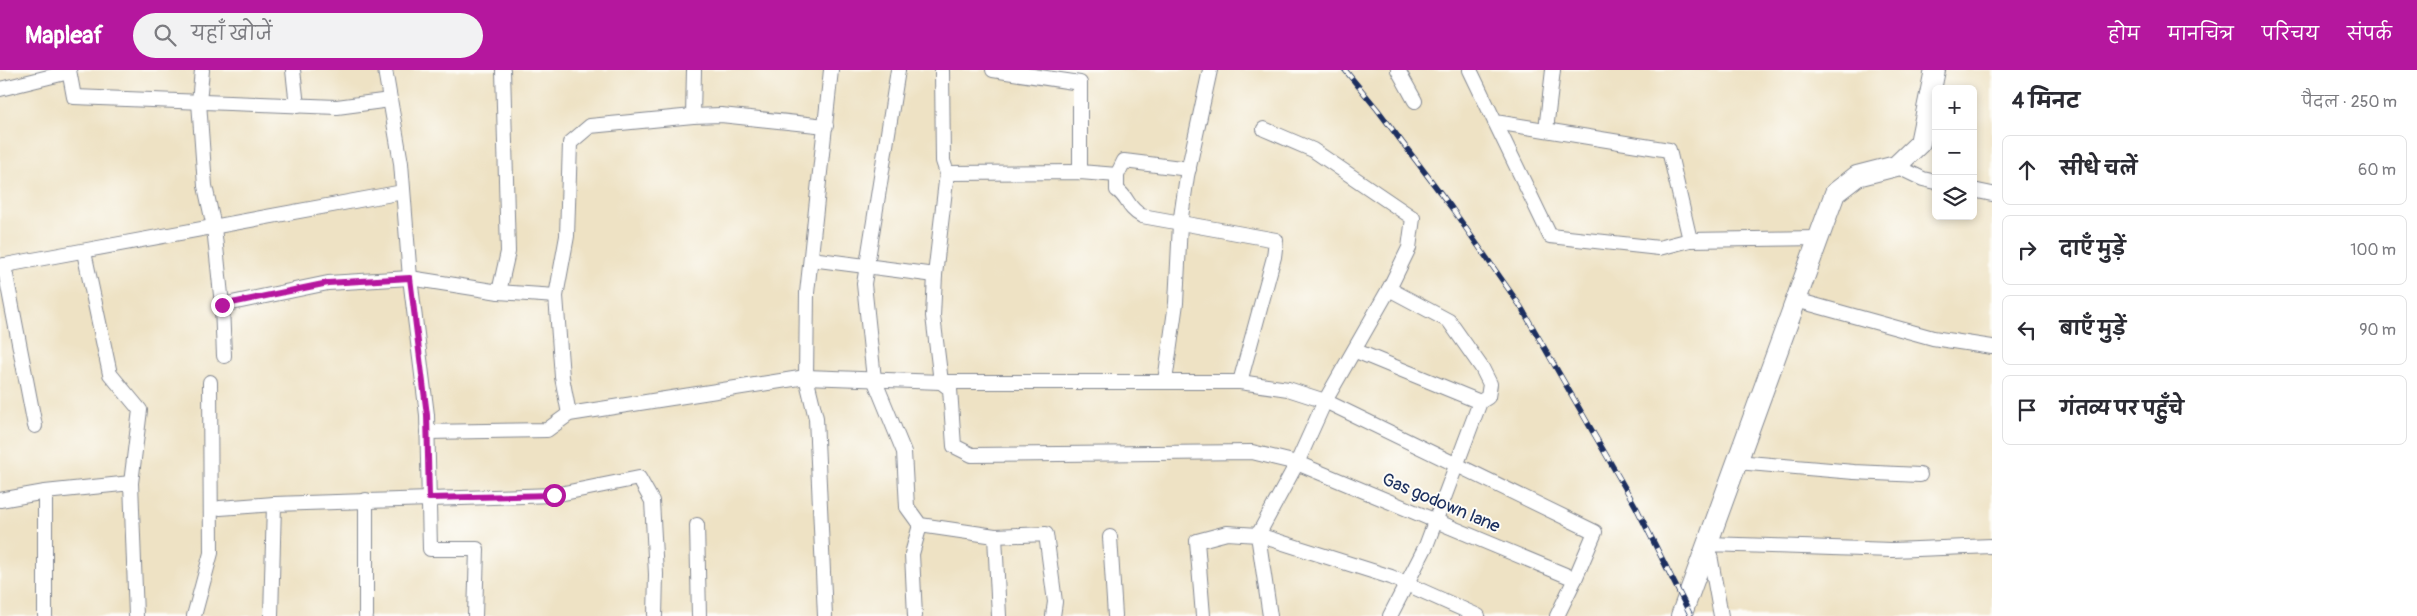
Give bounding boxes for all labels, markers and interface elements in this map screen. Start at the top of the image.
search box [133,13,483,58]
text: Mapleaf [25,21,103,50]
icon: search [151,21,179,49]
text: यहाँ खोजें [191,22,272,46]
text: होम [2108,23,2140,46]
text: मानचित्र [2168,23,2234,46]
text: परिचय [2262,23,2319,46]
text: संपर्क [2347,23,2392,46]
map controls [1932,85,1977,220]
button: + [1932,85,1977,130]
text: 4 मिनट [2012,88,2080,115]
text: पैदल · 250 m [2302,92,2397,112]
button: − [1932,130,1977,175]
icon: ahead [2013,156,2041,184]
text: सीधे चलें [2060,157,2137,181]
text: 60 m [2358,160,2396,180]
button: layers [1932,175,1977,220]
icon: right [2013,236,2041,264]
text: दाएँ मुड़ें [2060,237,2125,261]
text: 100 m [2350,240,2396,260]
route end [211,294,234,317]
icon: left [2013,316,2041,344]
text: बाएँ मुड़ें [2060,317,2126,341]
text: 90 m [2359,320,2396,340]
icon: arrive [2013,396,2041,424]
text: गंतव्य पर पहुँचे [2060,397,2184,421]
street label: Gas godown lane [1378,468,1504,538]
route start [543,484,566,507]

